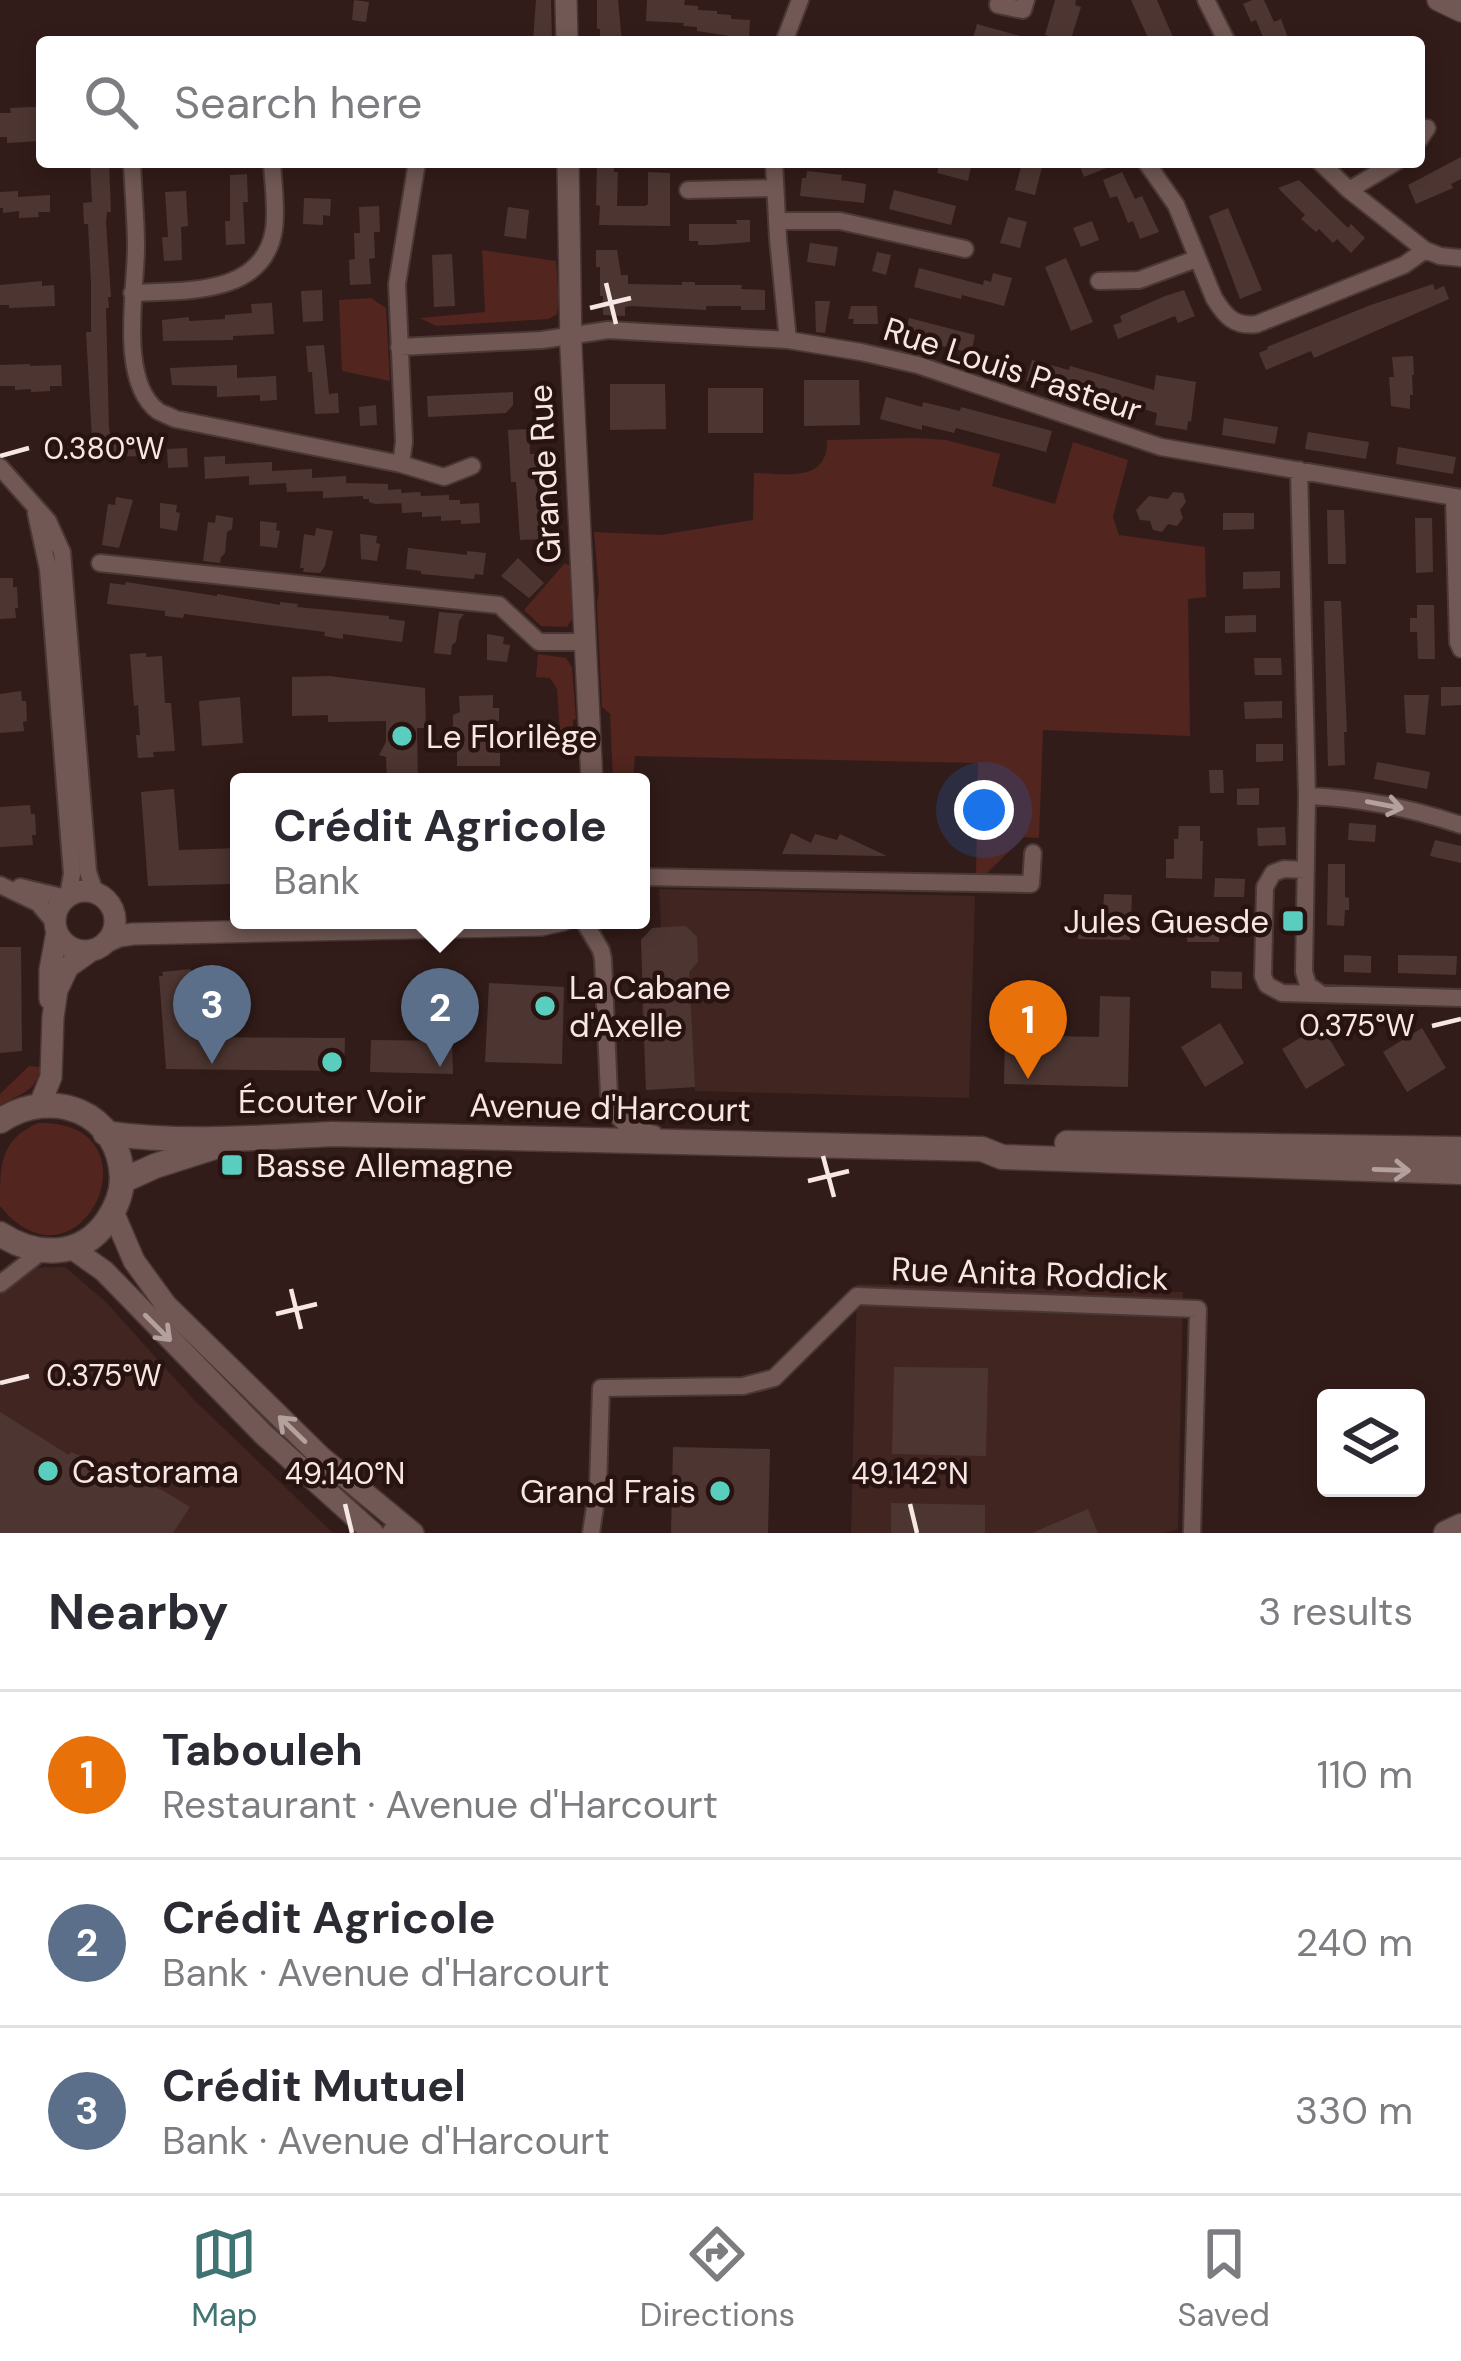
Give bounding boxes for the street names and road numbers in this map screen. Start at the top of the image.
street label: Rue Louis Pasteur [878,307,1147,431]
street label: Grande Rue [518,383,571,565]
street label: Avenue d'Harcourt [469,1084,751,1131]
street label: Rue Anita Roddick [891,1247,1170,1300]

